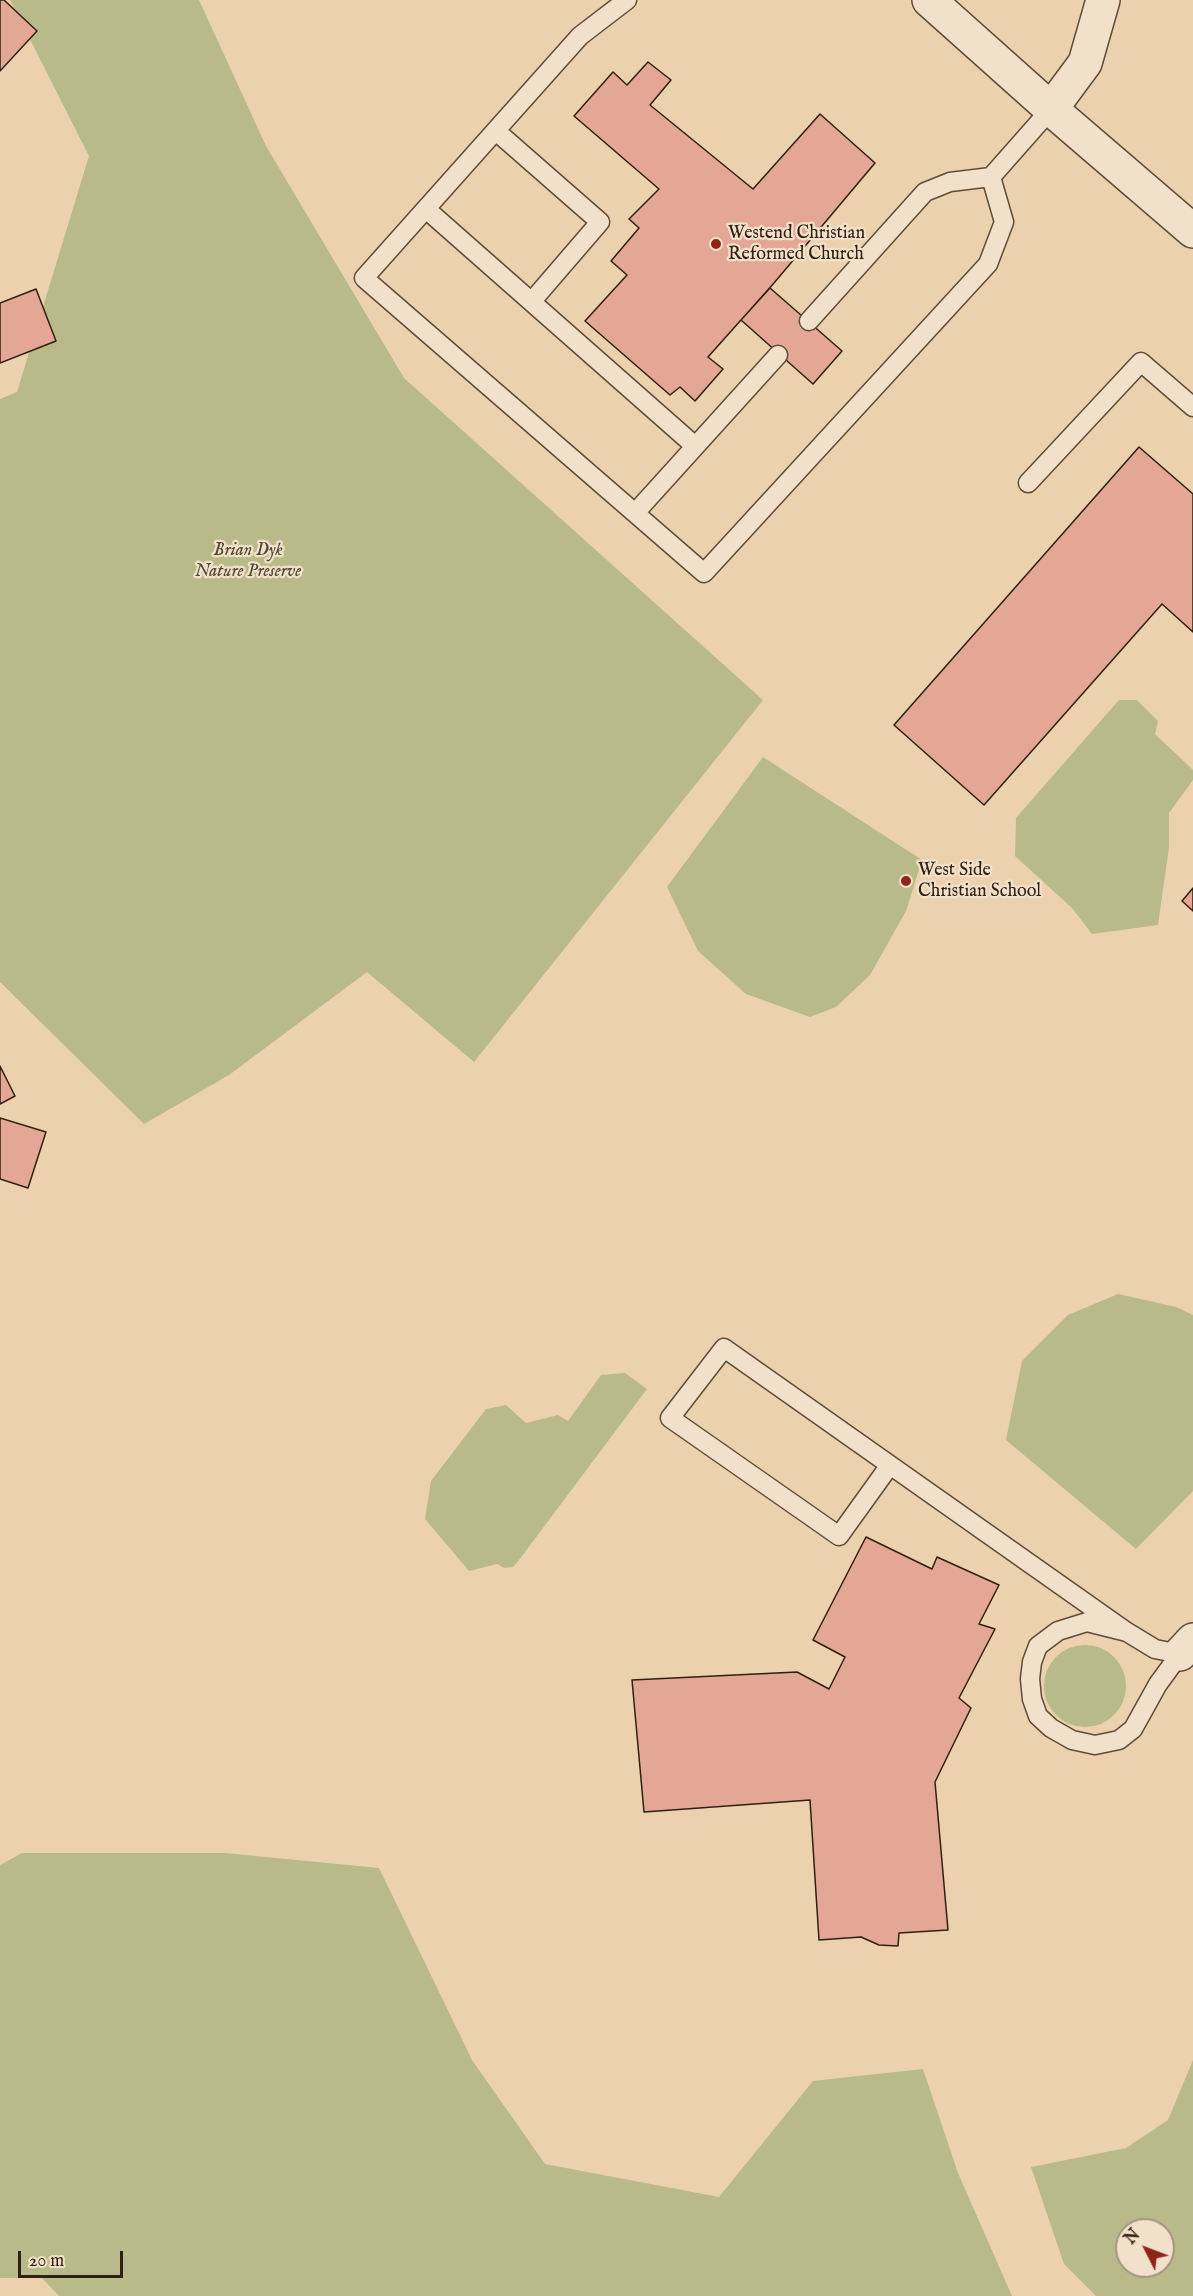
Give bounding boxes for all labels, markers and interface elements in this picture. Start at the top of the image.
place label: Westend Christian Reformed Church [728,223,865,266]
marker: Westend Christian Reformed Church [709,237,723,251]
park label: Brian Dyk Nature Preserve [195,540,301,582]
place label: West Side Christian School [918,860,1041,902]
marker: West Side Christian School [899,874,913,888]
north arrow [1115,2218,1175,2278]
text: N [1121,2225,1145,2249]
scale bar [21,2239,126,2277]
text: 20 m [29,2250,64,2273]

